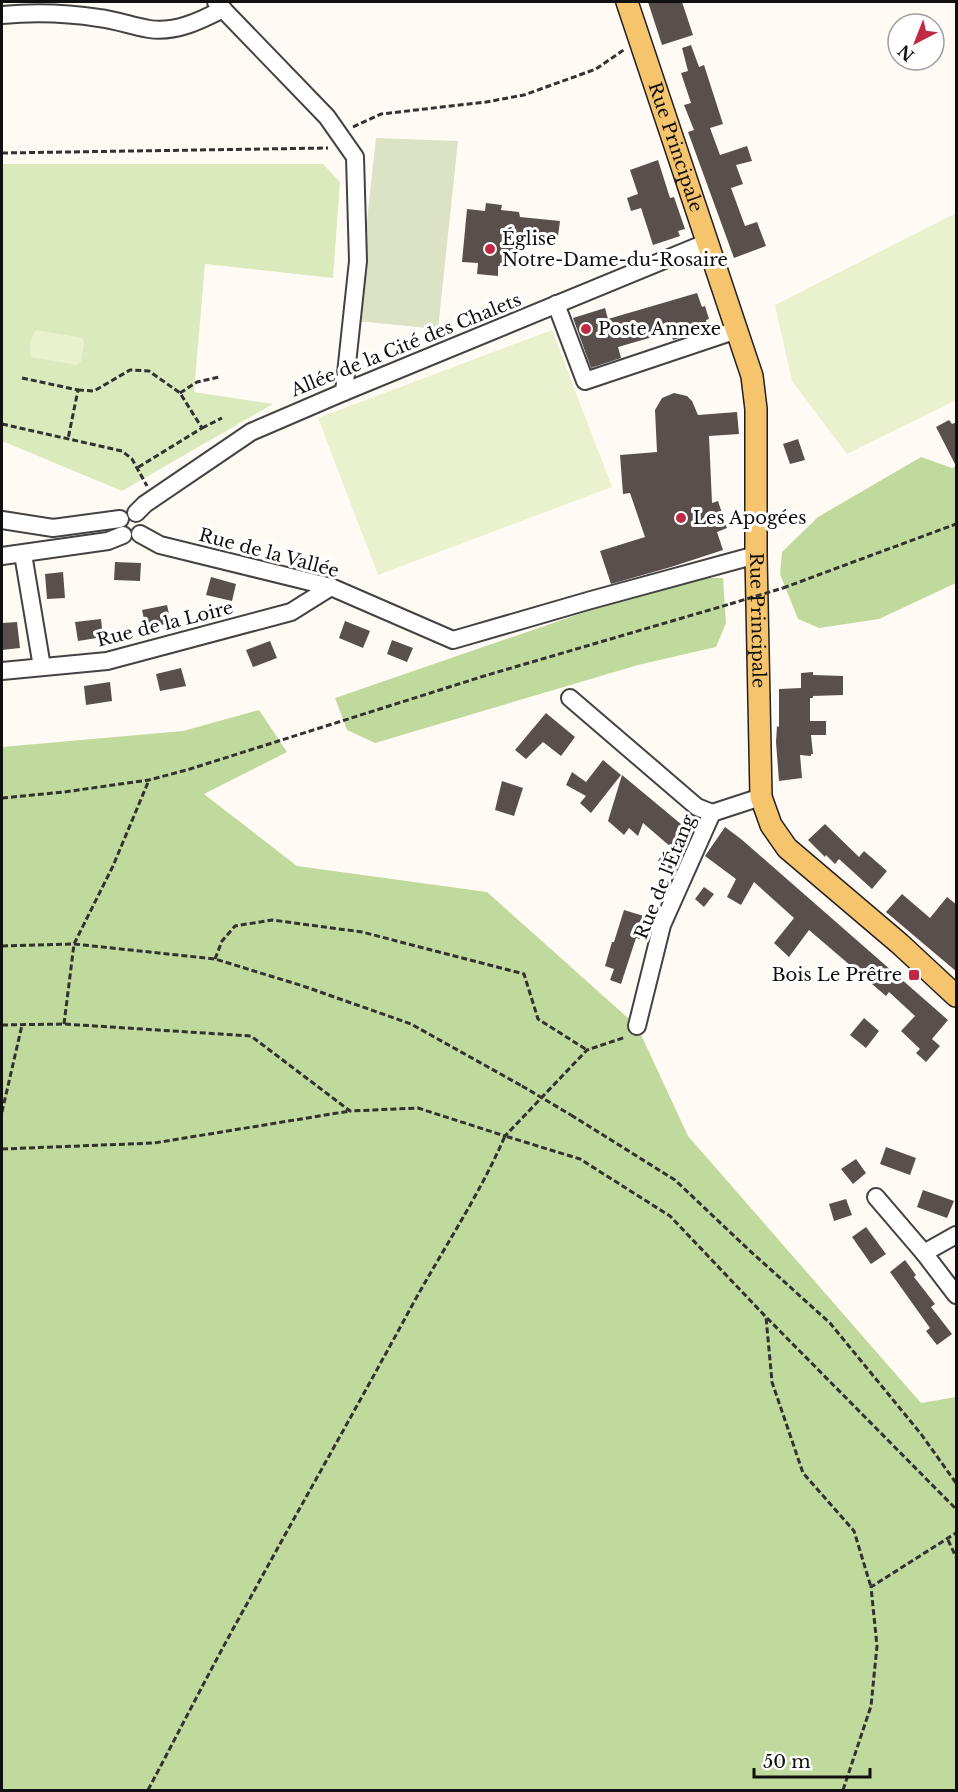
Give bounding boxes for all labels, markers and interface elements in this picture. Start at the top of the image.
north arrow [886,12,946,72]
text: N [894,41,918,66]
street label: Rue Principale [644,79,707,215]
place label: Église Notre-Dame-du-Rosaire [502,227,728,271]
marker: Église Notre-Dame-du-Rosaire [483,242,497,256]
street label: Allée de la Cité des Chalets [287,289,524,402]
place label: Poste Annexe [598,318,721,340]
marker: Poste Annexe [579,322,593,336]
place label: Les Apogées [693,507,806,529]
marker: Les Apogées [674,511,688,525]
street label: Rue de la Vallée [197,524,341,582]
street label: Rue Principale [745,552,770,688]
street label: Rue de la Loire [94,596,236,652]
street label: Rue de l'Étang [629,811,700,942]
place label: Bois Le Prêtre [772,964,902,986]
marker: Bois Le Prêtre [907,968,921,982]
scale bar [754,1741,870,1779]
text: 50 m [763,1751,811,1773]

